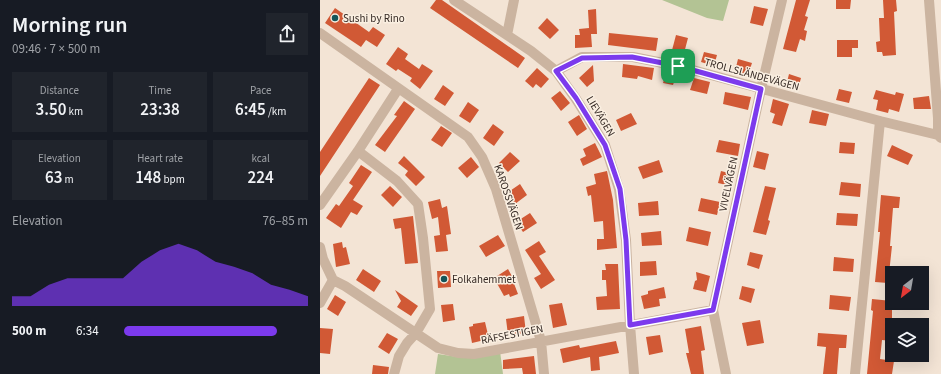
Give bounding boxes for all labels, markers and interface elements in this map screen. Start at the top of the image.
text: Morning run [12,9,128,41]
place label: Sushi by Rino [343,11,405,26]
button: share [266,13,308,55]
marker: Sushi by Rino [330,13,340,23]
text: 09:46 · 7 × 500 m [12,40,100,58]
pin [661,49,695,83]
icon: arrive [667,55,689,77]
street label: TROLLSLÄNDEVÄGEN [703,55,801,94]
text: Distance [40,83,79,98]
text: Time [148,83,172,98]
text: Pace [250,83,271,98]
street label: LIEVÄGEN [583,93,619,139]
text: 3.50 [36,98,66,122]
text: 23:38 [140,98,180,122]
text: 6:45 [235,98,266,122]
text: km [66,104,83,119]
text: /km [266,104,286,119]
text: Elevation [38,151,81,166]
text: Heart rate [137,151,183,166]
text: kcal [251,151,270,166]
street label: VIVELVÄGEN [715,155,742,213]
street label: KAROSSVÄGEN [490,162,527,232]
text: 63 [45,166,62,190]
text: 148 [135,166,161,190]
text: 224 [248,166,274,190]
text: m [62,172,74,187]
text: bpm [161,172,185,187]
text: Elevation [12,212,63,230]
text: 76–85 m [263,212,308,230]
north arrow [885,266,929,310]
map controls [885,266,929,362]
place label: Folkahemmet [452,272,516,287]
marker: Folkahemmet [439,274,449,284]
button: layers [885,318,929,362]
street label: RÄFSESTIGEN [480,321,545,348]
text: 500 m [12,322,46,340]
text: 6:34 [76,322,99,340]

